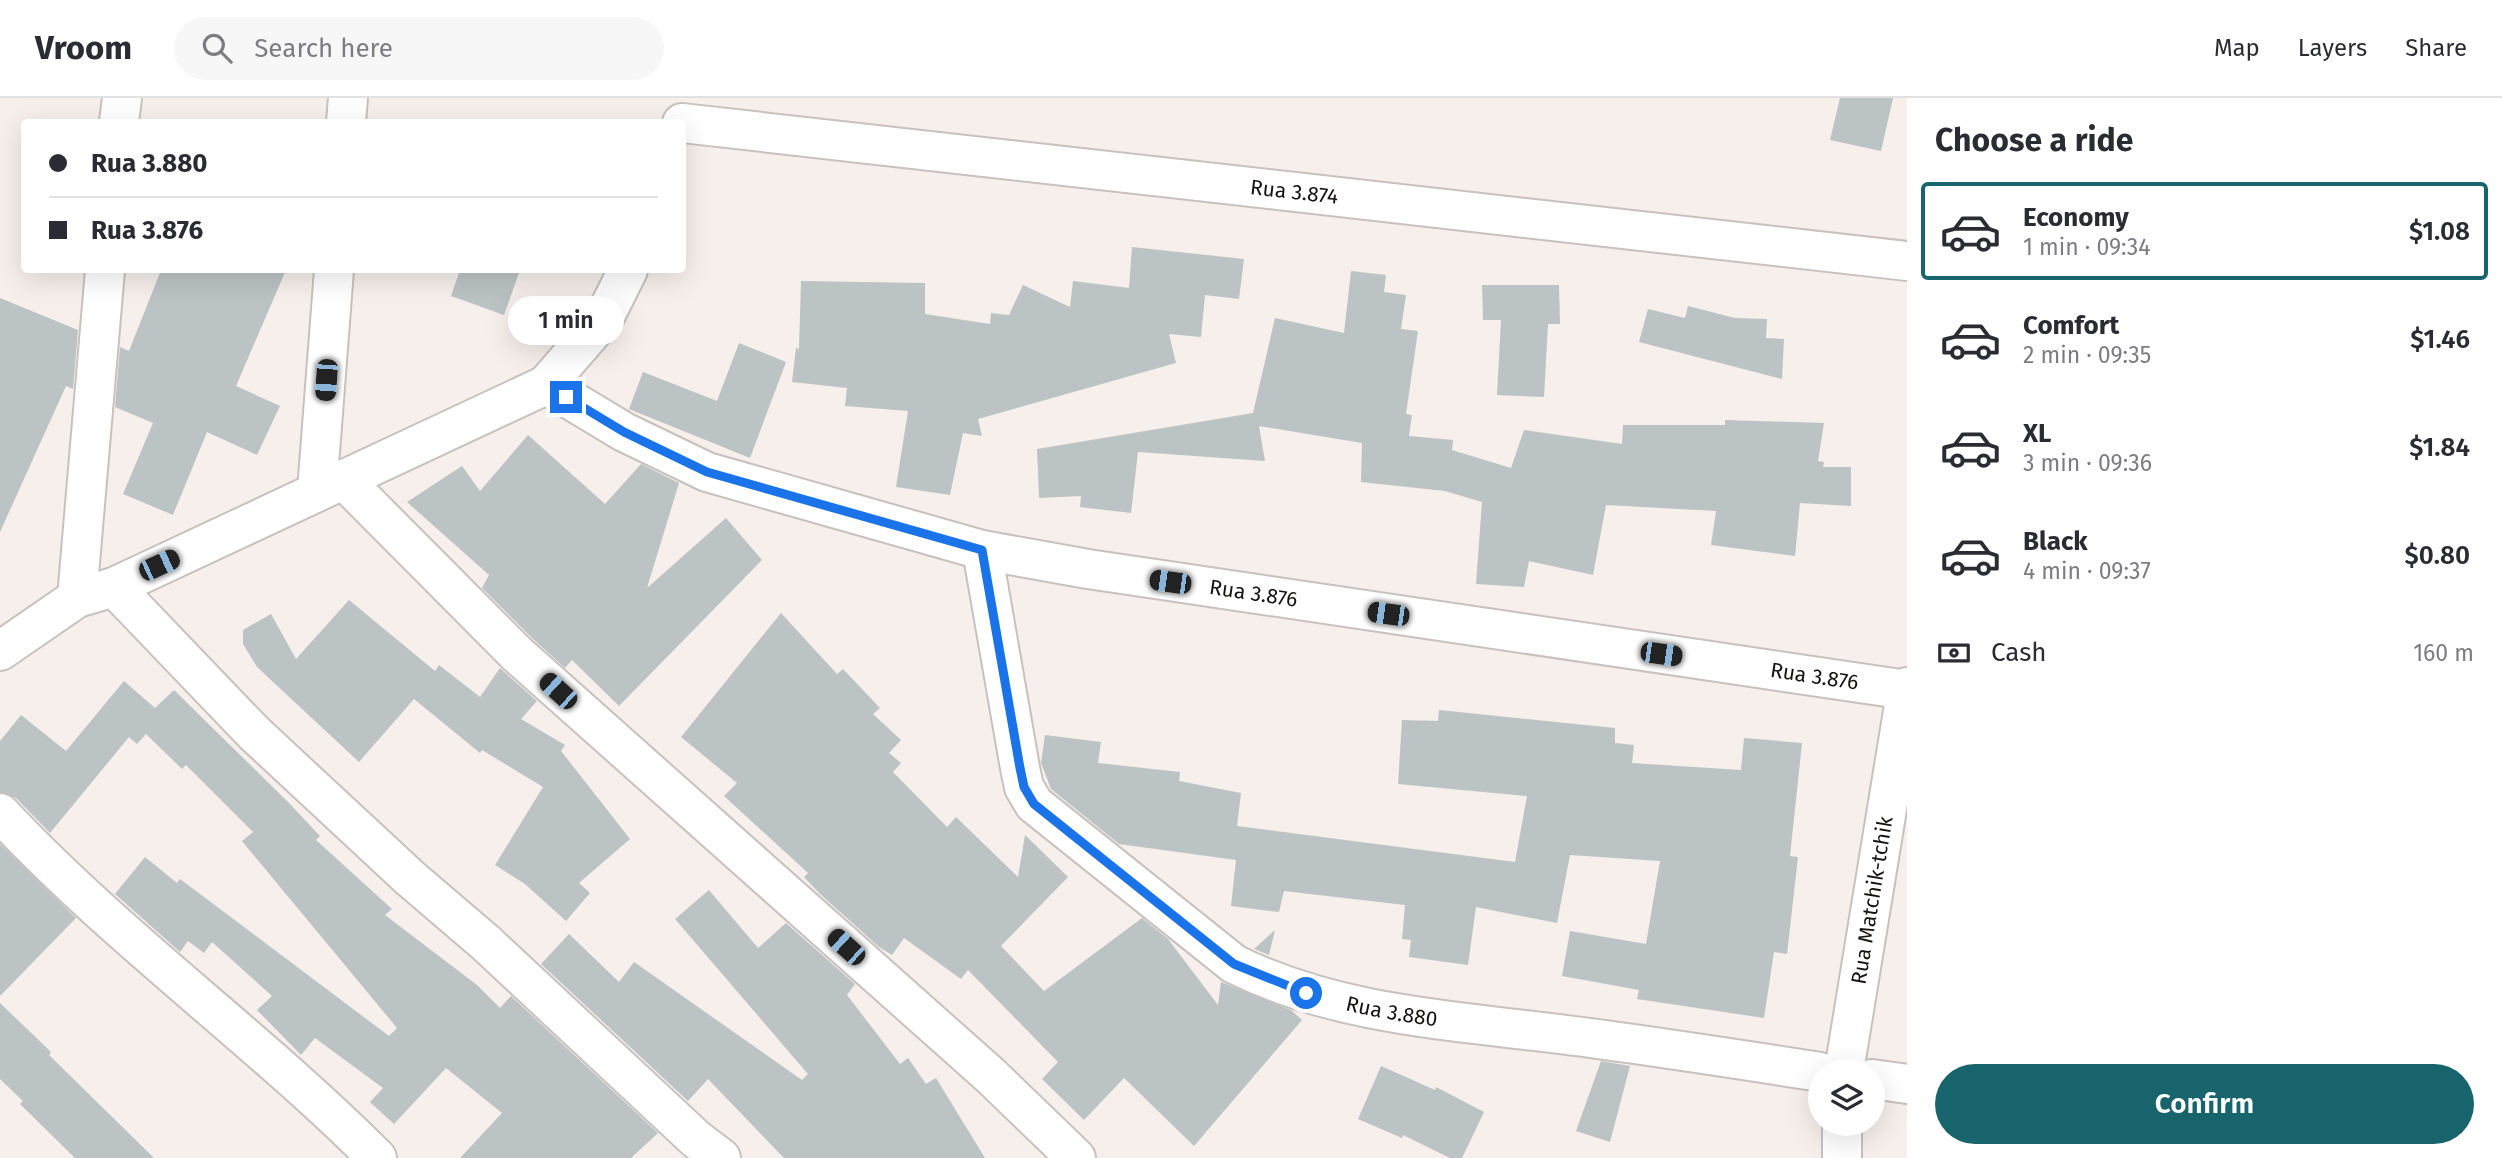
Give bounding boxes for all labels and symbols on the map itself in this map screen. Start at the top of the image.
street label: Rua 3.874 [1249,174,1340,210]
callout: 1 min [508,296,624,344]
car [315,358,338,402]
route end [550,381,582,413]
car [136,547,183,583]
car [1148,569,1193,595]
street label: Rua 3.876 [1208,574,1299,613]
car [1366,601,1411,627]
car [1639,641,1684,667]
street label: Rua 3.876 [1769,657,1860,696]
car [536,669,581,713]
street label: Rua Matchik-tchik [1845,814,1899,986]
car [824,925,869,969]
route start [1290,977,1322,1009]
street label: Rua 3.880 [1343,991,1439,1032]

